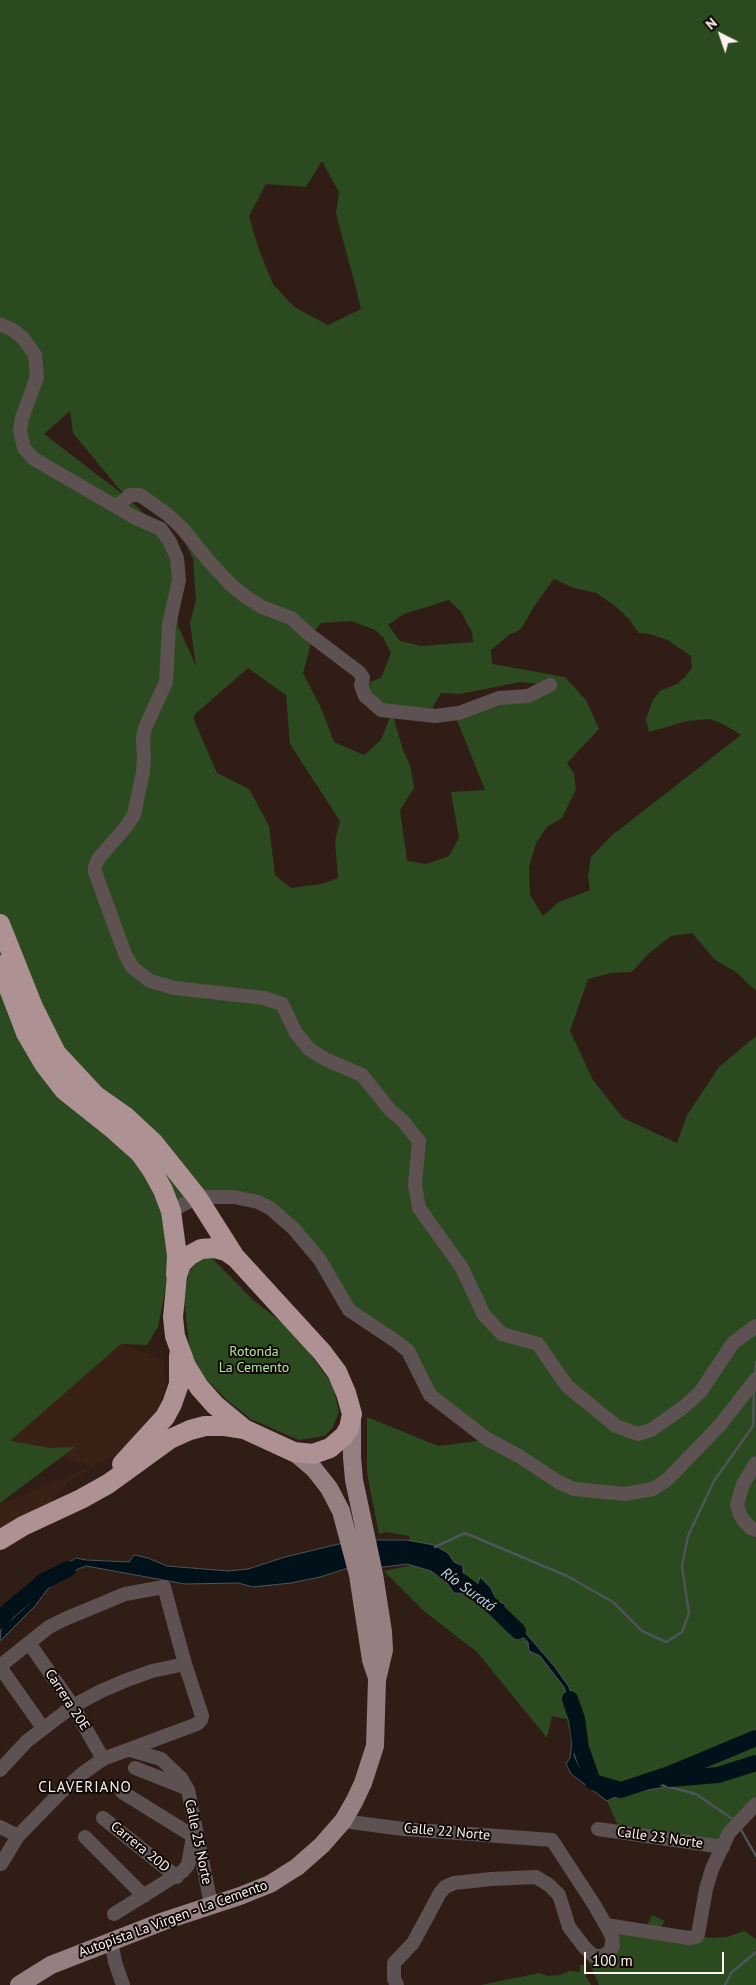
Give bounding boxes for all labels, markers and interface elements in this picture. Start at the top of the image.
north arrow [696,10,746,60]
text: N [702,14,721,33]
park label: Rotonda La Cemento [219,1344,289,1376]
water label: Río Suratá [437,1564,499,1616]
street label: Carrera 20E [41,1666,93,1734]
district label: CLAVERIANO [37,1779,133,1797]
street label: Calle 25 Norte [181,1798,215,1886]
street label: Carrera 20D [107,1818,173,1876]
street label: Calle 22 Norte [403,1820,491,1844]
street label: Calle 23 Norte [616,1824,704,1852]
street label: Autopista La Virgen - La Cemento [76,1877,270,1961]
scale bar [586,1942,726,1974]
text: 100 m [592,1951,633,1970]

